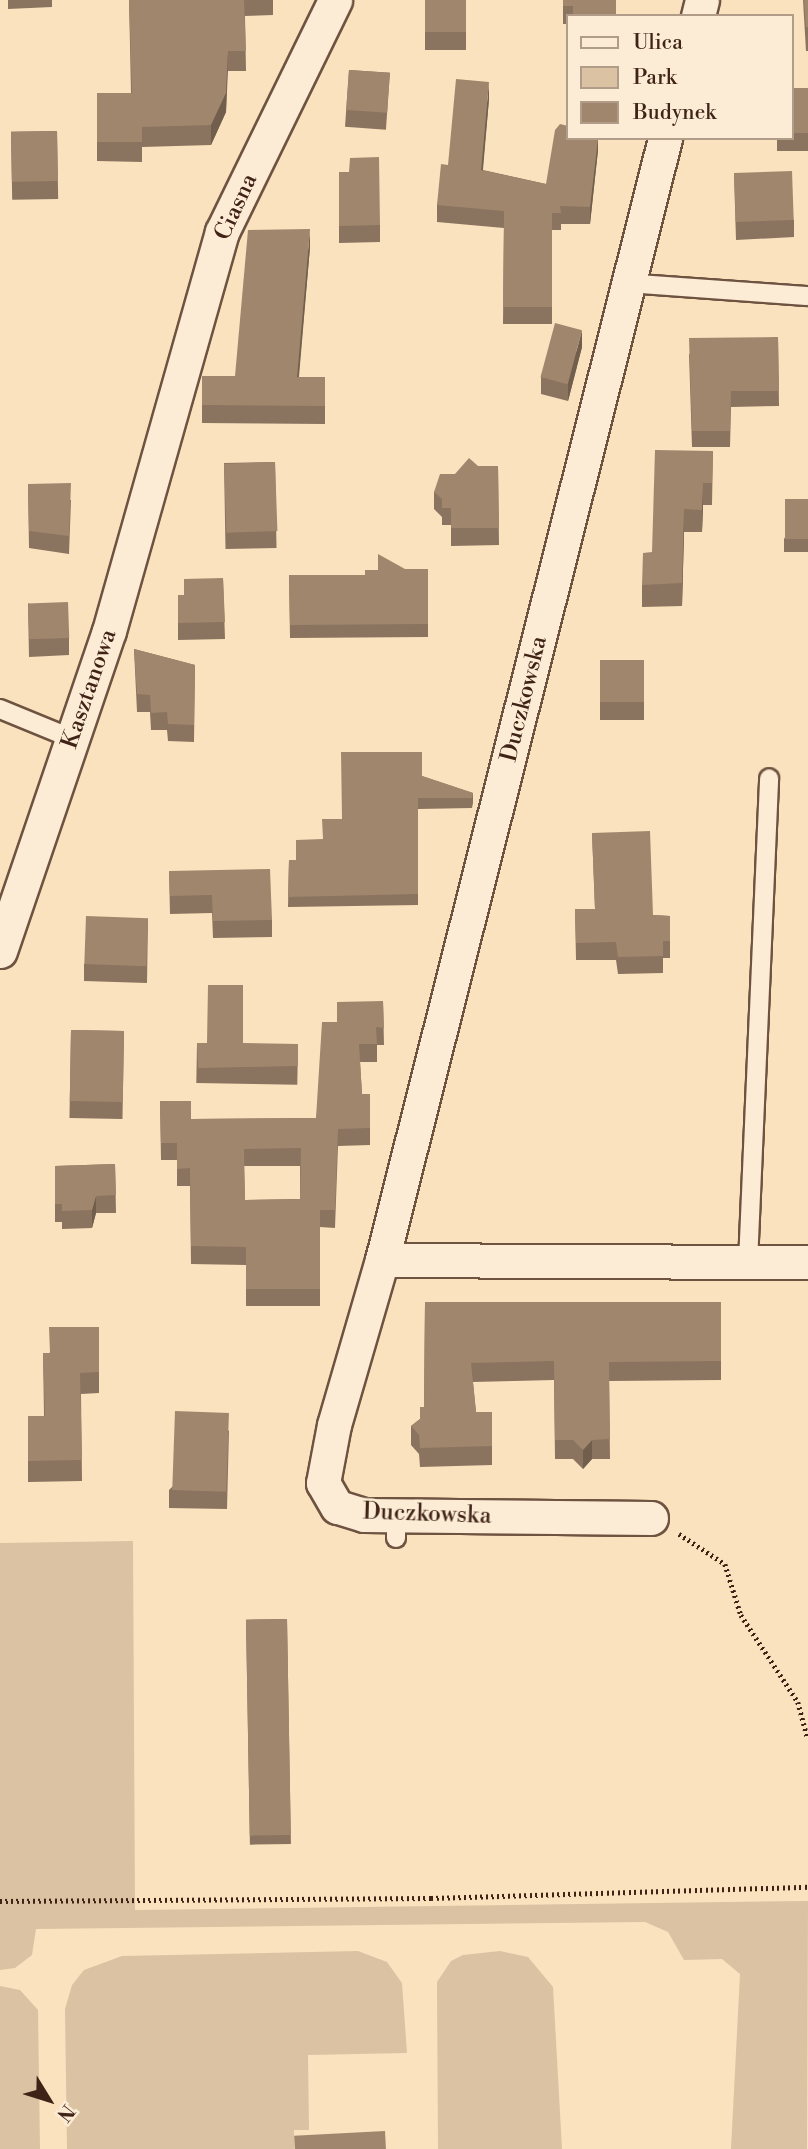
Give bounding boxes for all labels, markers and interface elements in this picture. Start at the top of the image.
legend [566,14,794,140]
text: Ulica [633,30,683,56]
text: Park [633,65,677,91]
text: Budynek [633,100,716,126]
street label: Ciasna [209,169,263,245]
street label: Kasztanowa [56,626,122,752]
street label: Duczkowska [495,633,553,765]
street label: Duczkowska [362,1498,492,1530]
north arrow [14,2065,84,2135]
text: N [51,2100,80,2126]

